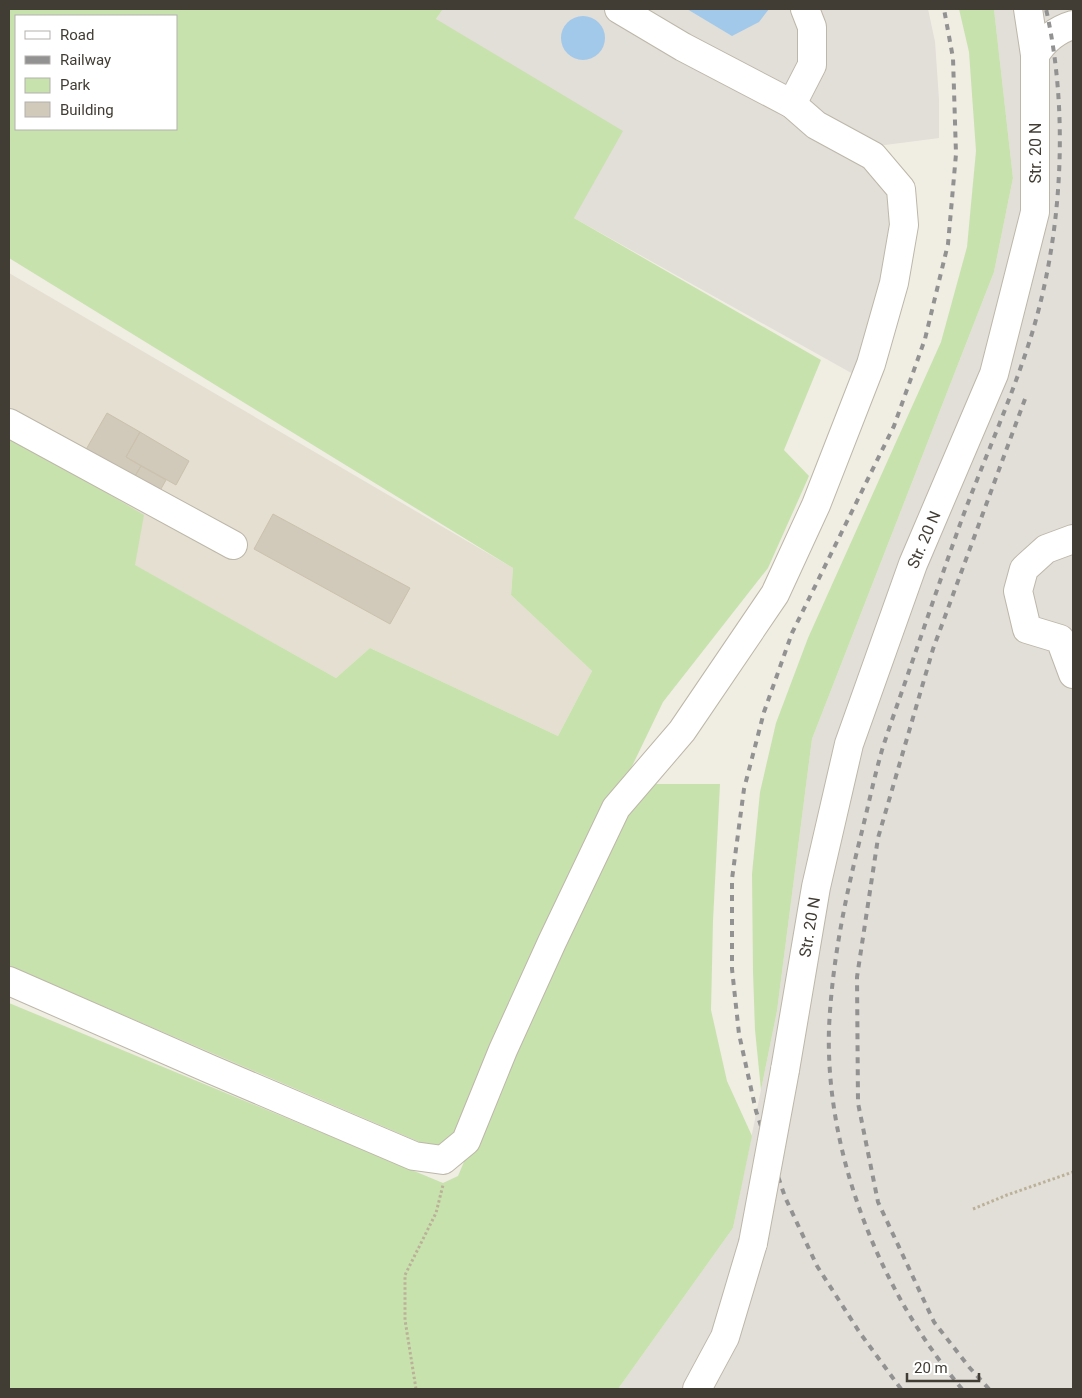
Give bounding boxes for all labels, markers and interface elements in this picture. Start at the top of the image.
legend [15,15,178,130]
text: Road [60,26,94,44]
text: Railway [60,51,111,69]
text: Park [60,76,91,94]
text: Building [60,101,114,119]
street label: Str. 20 N [1026,123,1045,183]
street label: Str. 20 N [903,508,944,571]
street label: Str. 20 N [795,895,824,959]
scale bar [907,1350,980,1382]
text: 20 m [914,1359,948,1377]

